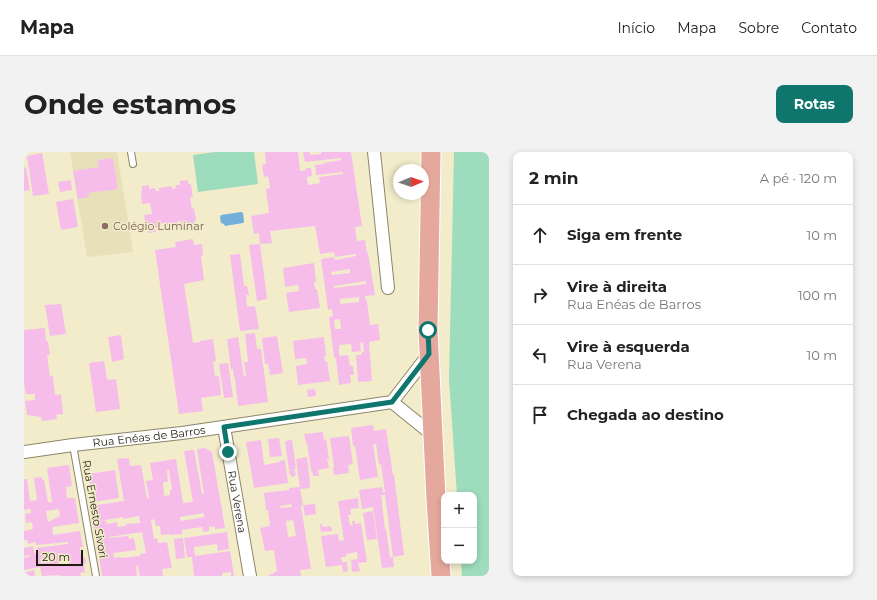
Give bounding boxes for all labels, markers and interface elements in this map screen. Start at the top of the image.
text: Mapa [20,16,75,39]
text: Início [617,19,655,37]
text: Mapa [677,19,717,37]
text: Sobre [739,19,779,37]
text: Contato [801,19,857,37]
button: Rotas [776,85,853,123]
text: Onde estamos [24,87,236,121]
north arrow [393,164,429,200]
text: 2 min [529,168,579,188]
text: A pé · 120 m [760,170,837,186]
place label: Colégio Luminar [113,219,204,233]
marker: Colégio Luminar [100,221,110,231]
icon: ahead [529,224,551,246]
text: Siga em frente [567,225,682,244]
text: 10 m [807,227,837,243]
text: Vire à direita [567,277,667,296]
icon: right [529,284,551,306]
text: 100 m [798,287,837,303]
text: Rua Enéas de Barros [567,296,701,312]
route start [419,321,437,339]
text: Vire à esquerda [567,337,690,356]
icon: left [529,344,551,366]
text: 10 m [807,347,837,363]
text: Rua Verena [567,356,642,372]
icon: arrive [529,404,551,426]
text: Chegada ao destino [567,405,724,424]
street label: Rua Enéas de Barros [92,423,207,450]
route end [219,443,237,461]
street label: Rua Ernesto Sivori [79,459,111,559]
street label: Rua Verena [225,469,249,534]
map controls [441,492,477,564]
button: + [441,492,477,528]
button: − [441,528,477,564]
scale bar [36,548,83,567]
text: 20 m [42,550,70,564]

